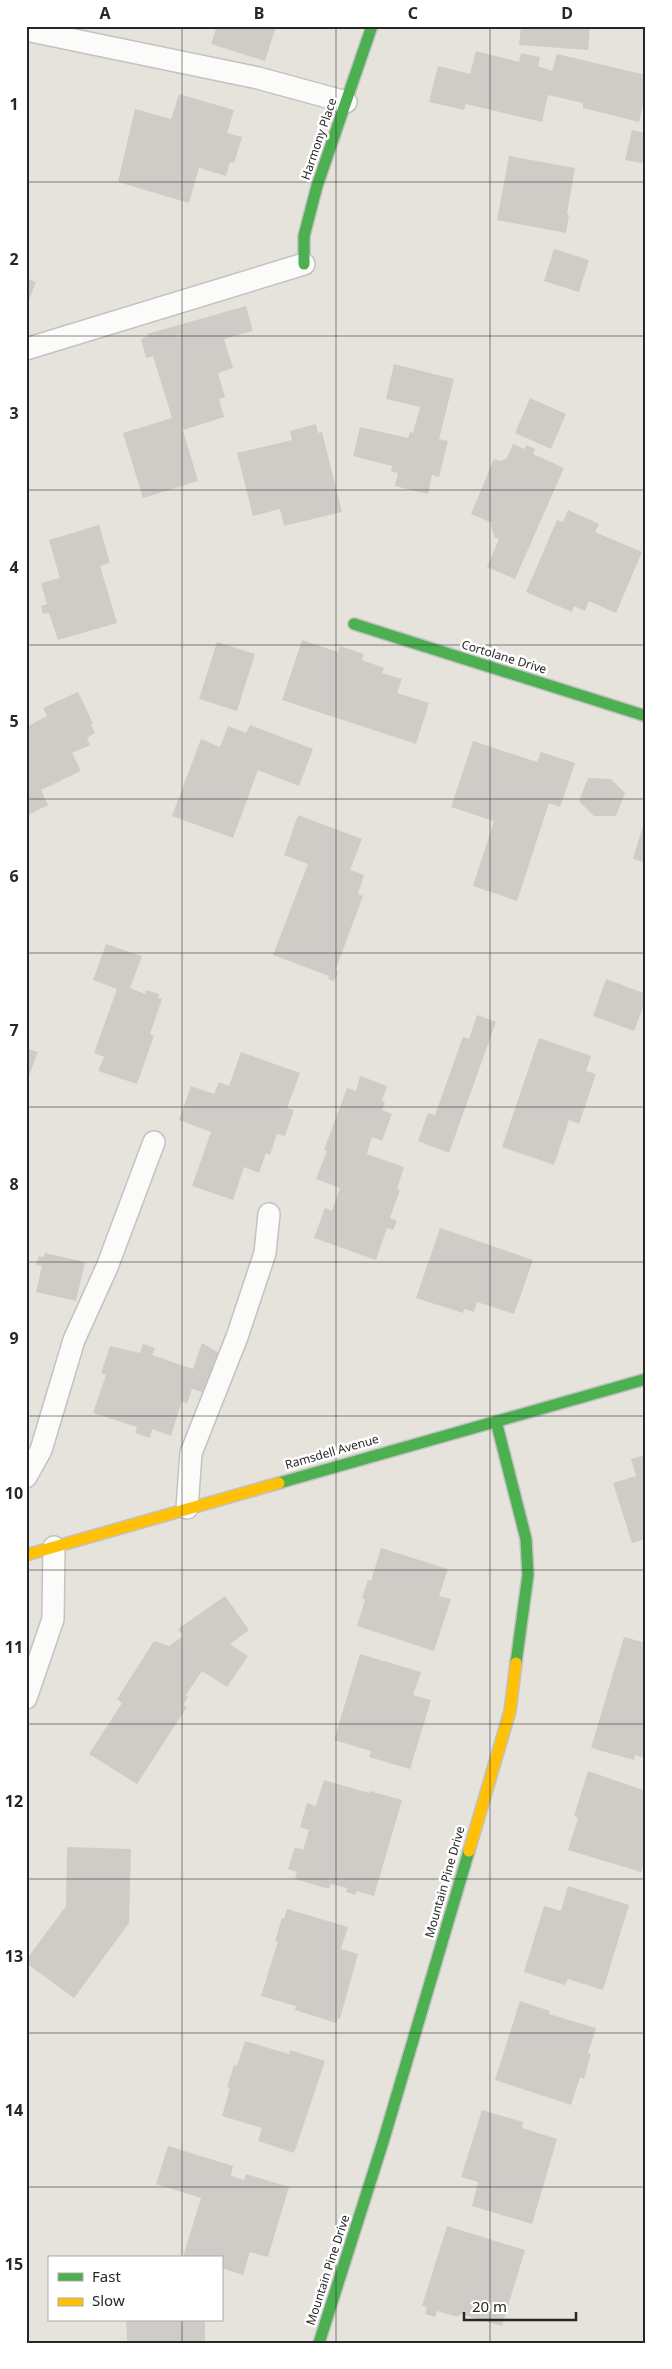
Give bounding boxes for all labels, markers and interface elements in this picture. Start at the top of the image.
text: A [99,2,111,24]
text: B [254,2,264,24]
text: C [408,2,418,24]
text: D [561,2,573,24]
text: 1 [9,93,19,115]
street label: Harmony Place [297,96,341,182]
text: 2 [9,248,19,270]
text: 3 [9,402,19,424]
text: 4 [9,556,19,578]
street label: Cortolane Drive [459,635,549,678]
text: 5 [9,710,19,732]
text: 6 [9,865,19,887]
text: 7 [9,1019,19,1041]
text: 8 [9,1173,19,1195]
text: 9 [9,1327,19,1349]
street label: Ramsdell Avenue [283,1430,381,1473]
text: 10 [5,1482,23,1504]
text: 11 [5,1636,23,1658]
text: 12 [5,1790,23,1812]
street label: Mountain Pine Drive [420,1824,469,1939]
text: 13 [5,1945,23,1967]
text: 14 [5,2099,23,2121]
street label: Mountain Pine Drive [302,2212,353,2327]
text: 15 [5,2253,23,2275]
legend [48,2256,222,2322]
text: Fast [92,2266,121,2286]
scale bar [464,2289,577,2321]
text: Slow [92,2290,125,2310]
text: 20 m [472,2296,507,2316]

